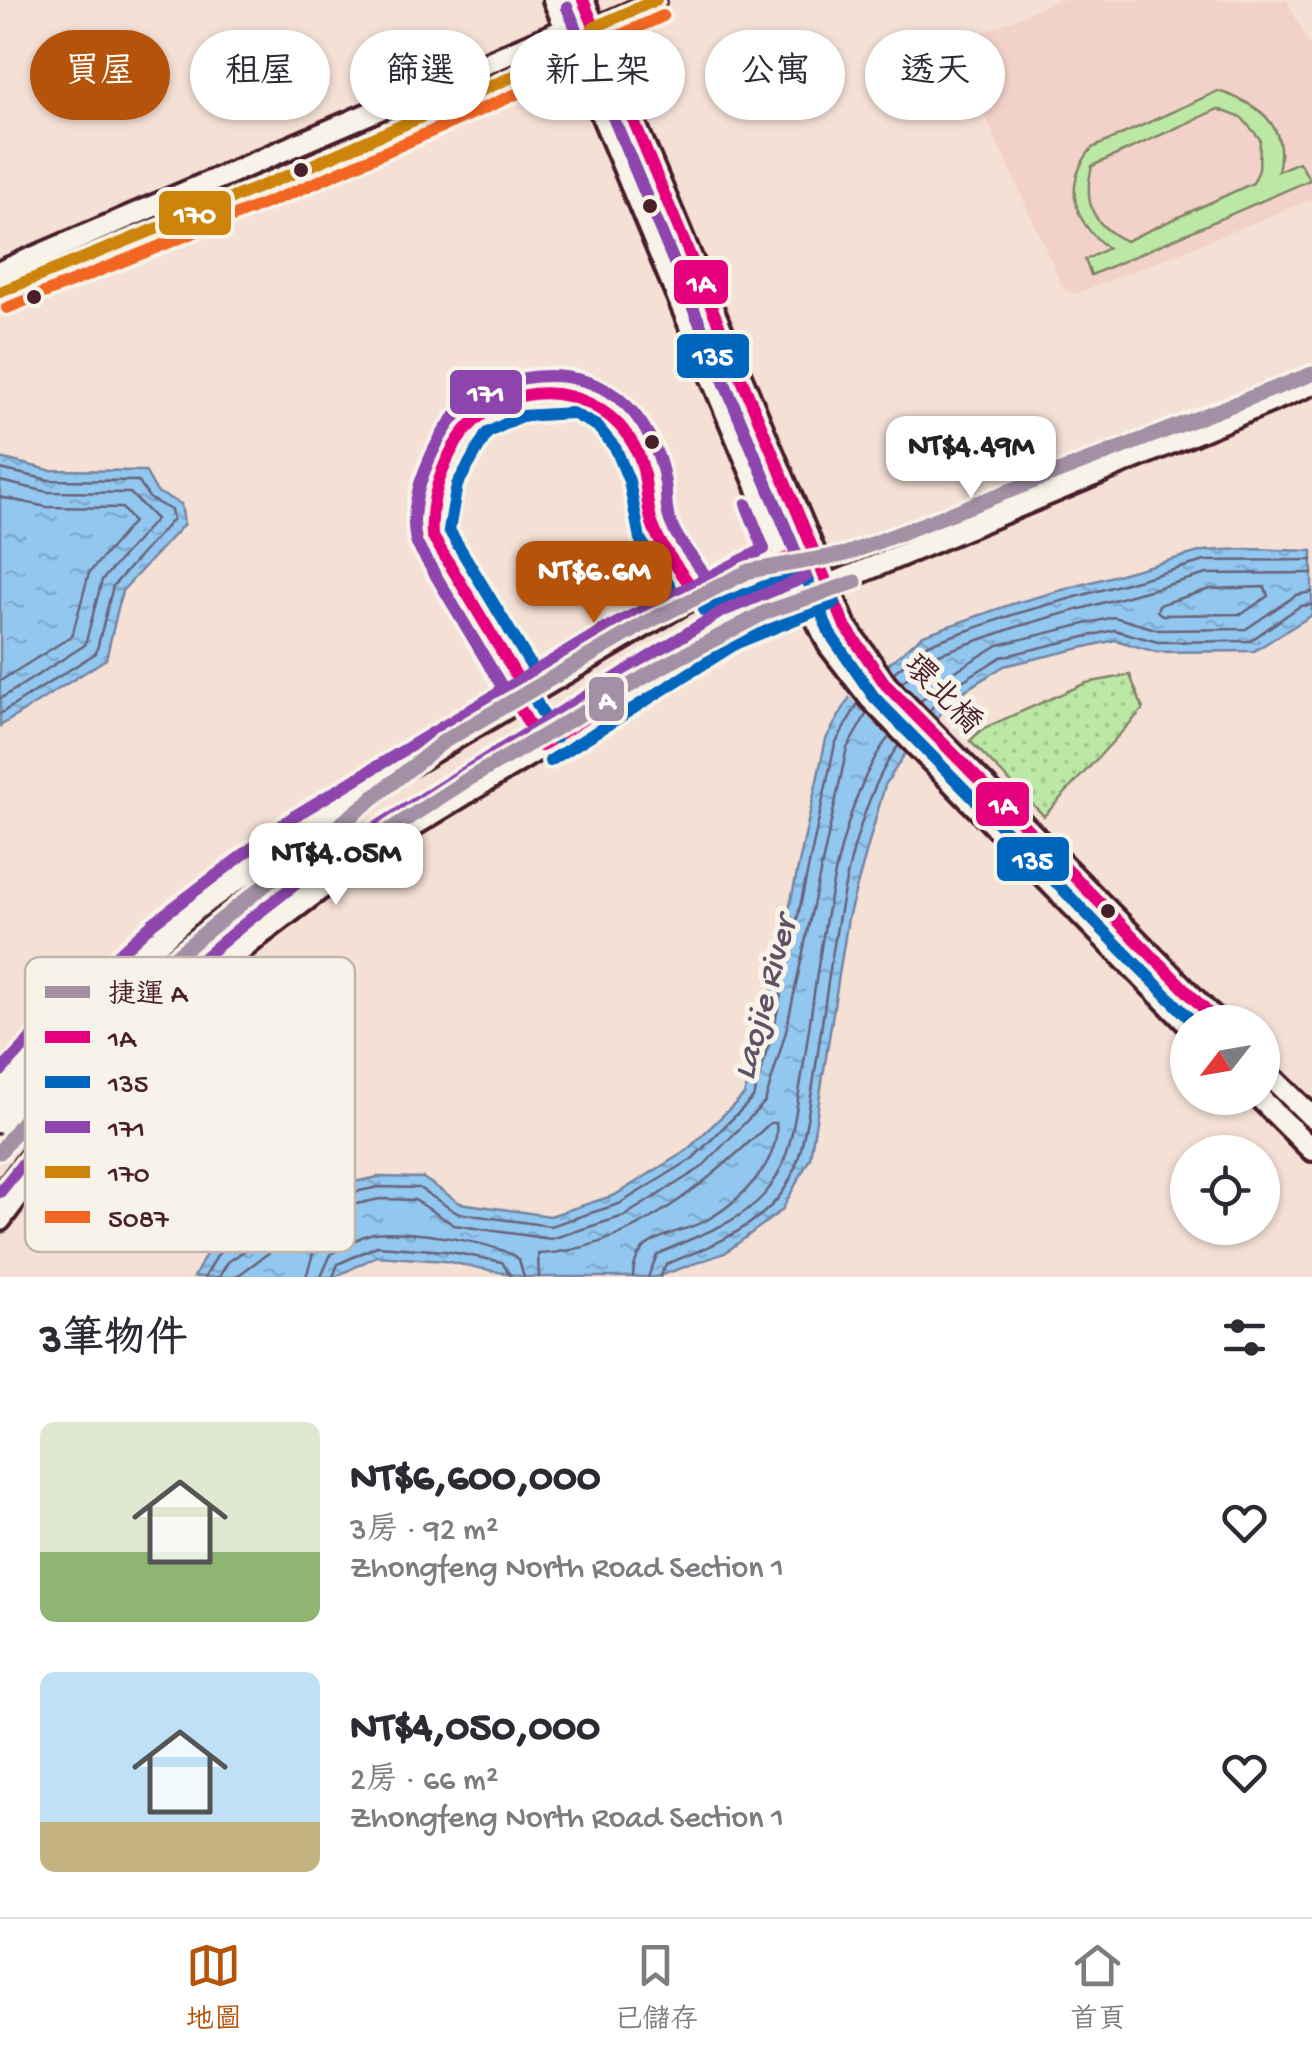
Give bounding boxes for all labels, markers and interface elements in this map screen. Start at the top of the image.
chip: 買屋 [30,30,170,120]
chip: 租屋 [190,30,330,120]
chip: 篩選 [350,30,490,120]
chip: 新上架 [510,30,685,120]
chip: 公寓 [705,30,845,120]
chip: 透天 [865,30,1005,120]
unlabelled marker [291,160,311,180]
line badge: 170 [157,189,233,237]
unlabelled marker [640,196,660,216]
text: 170 [173,201,216,234]
line badge: 1A [672,258,730,306]
text: 1A [686,270,717,303]
unlabelled marker [24,287,44,307]
line badge: 135 [675,332,751,380]
text: 135 [692,343,734,376]
line badge: 171 [448,368,524,416]
text: 171 [466,380,505,413]
pin: NT$4.49M [868,416,1074,501]
text: NT$4.49M [908,429,1034,467]
unlabelled marker [642,432,662,452]
pin: NT$6.6M [502,541,686,626]
text: NT$6.6M [538,554,650,592]
street label: 環北橋 [894,648,989,744]
line badge: A [587,675,626,723]
text: A [598,687,618,720]
line badge: 1A [974,780,1031,828]
text: 1A [988,792,1019,825]
pin: NT$4.05M [233,823,439,908]
line badge: 135 [995,835,1071,883]
text: NT$4.05M [271,836,401,874]
text: 135 [1012,847,1054,880]
unlabelled marker [1098,901,1118,921]
water label: Laojie River [726,907,810,1085]
legend [25,957,355,1252]
text: 捷運 A [108,979,189,1013]
north arrow [1170,1005,1280,1115]
map controls [1170,1005,1280,1245]
text: 1A [107,1025,137,1058]
text: 135 [107,1070,149,1103]
text: 171 [107,1115,145,1148]
button: locate [1170,1135,1280,1245]
text: 170 [107,1160,150,1193]
text: 5087 [108,1205,170,1238]
icon: filters [1217,1310,1272,1365]
text: 3筆物件 [40,1318,188,1367]
text: NT$6,600,000 [350,1456,601,1505]
icon: home [120,1462,240,1582]
icon: heart [1217,1495,1272,1550]
text: 3房 · 92 m² [350,1513,499,1551]
text: Zhongfeng North Road Section 1 [350,1551,784,1589]
text: NT$4,050,000 [350,1706,600,1755]
icon: home [120,1712,240,1832]
icon: heart [1217,1745,1272,1800]
text: 2房 · 66 m² [350,1763,498,1801]
text: Zhongfeng North Road Section 1 [350,1801,784,1839]
tab: 地圖 [186,1938,242,2038]
tab: 已儲存 [614,1938,698,2038]
tab: 首頁 [1070,1938,1126,2038]

